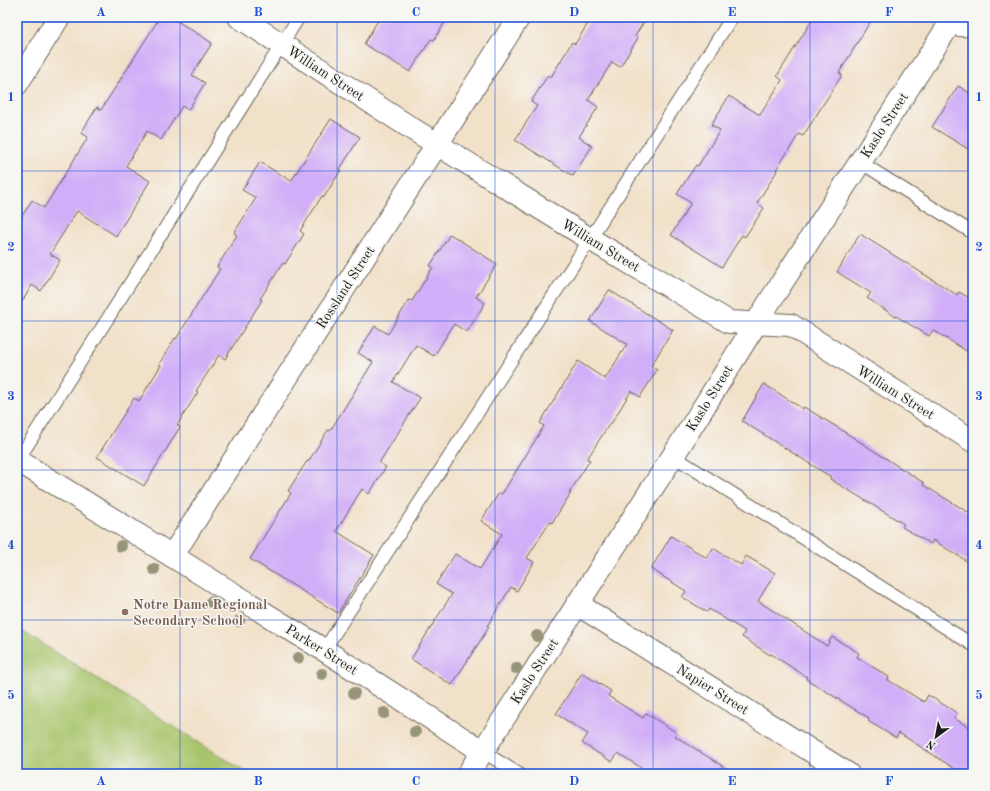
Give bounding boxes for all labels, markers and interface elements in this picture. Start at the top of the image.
text: A [96,6,106,19]
text: B [253,6,263,19]
text: C [412,6,420,19]
text: D [569,6,579,19]
text: E [728,6,737,19]
text: F [885,6,894,19]
street label: William Street [285,44,366,104]
street label: Kaslo Street [858,90,911,161]
text: 1 [7,91,15,104]
text: 1 [975,91,983,104]
street label: William Street [559,217,642,275]
text: 2 [7,241,15,254]
text: 2 [975,241,983,254]
street label: Rossland Street [314,244,378,331]
street label: Kaslo Street [684,363,736,434]
street label: William Street [854,363,937,422]
text: 3 [7,390,15,403]
text: 3 [975,390,983,403]
text: 4 [7,539,15,552]
text: 4 [975,539,983,552]
place label: Notre Dame Regional Secondary School [133,598,267,628]
marker: Notre Dame Regional Secondary School [120,607,130,617]
street label: Parker Street [283,622,360,678]
street label: Kaslo Street [508,636,561,707]
street label: Napier Street [674,662,751,718]
text: 5 [7,689,15,702]
text: 5 [975,689,983,702]
north arrow [916,717,956,757]
text: N [925,737,938,751]
text: A [96,775,106,788]
text: B [253,775,263,788]
text: C [412,775,420,788]
text: D [569,775,579,788]
text: E [728,775,737,788]
text: F [885,775,894,788]

